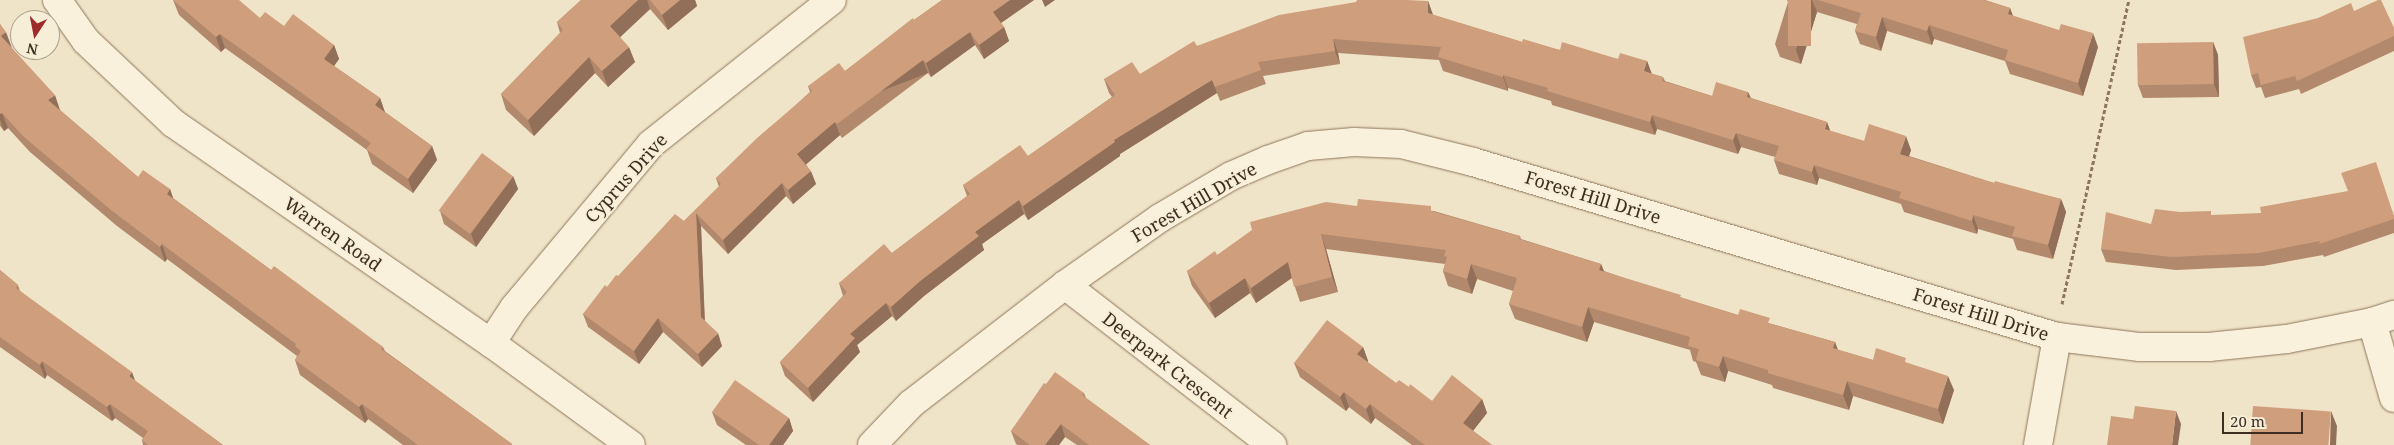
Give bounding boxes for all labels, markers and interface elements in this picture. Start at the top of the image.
north arrow [10,10,60,60]
text: N [25,39,39,60]
street label: Cyprus Drive [580,129,672,227]
street label: Forest Hill Drive [1128,157,1260,247]
street label: Forest Hill Drive [1523,166,1663,228]
street label: Warren Road [280,192,386,276]
street label: Forest Hill Drive [1911,283,2051,345]
street label: Deerpark Crescent [1099,307,1237,423]
scale bar [2224,402,2305,434]
text: 20 m [2230,411,2265,431]

